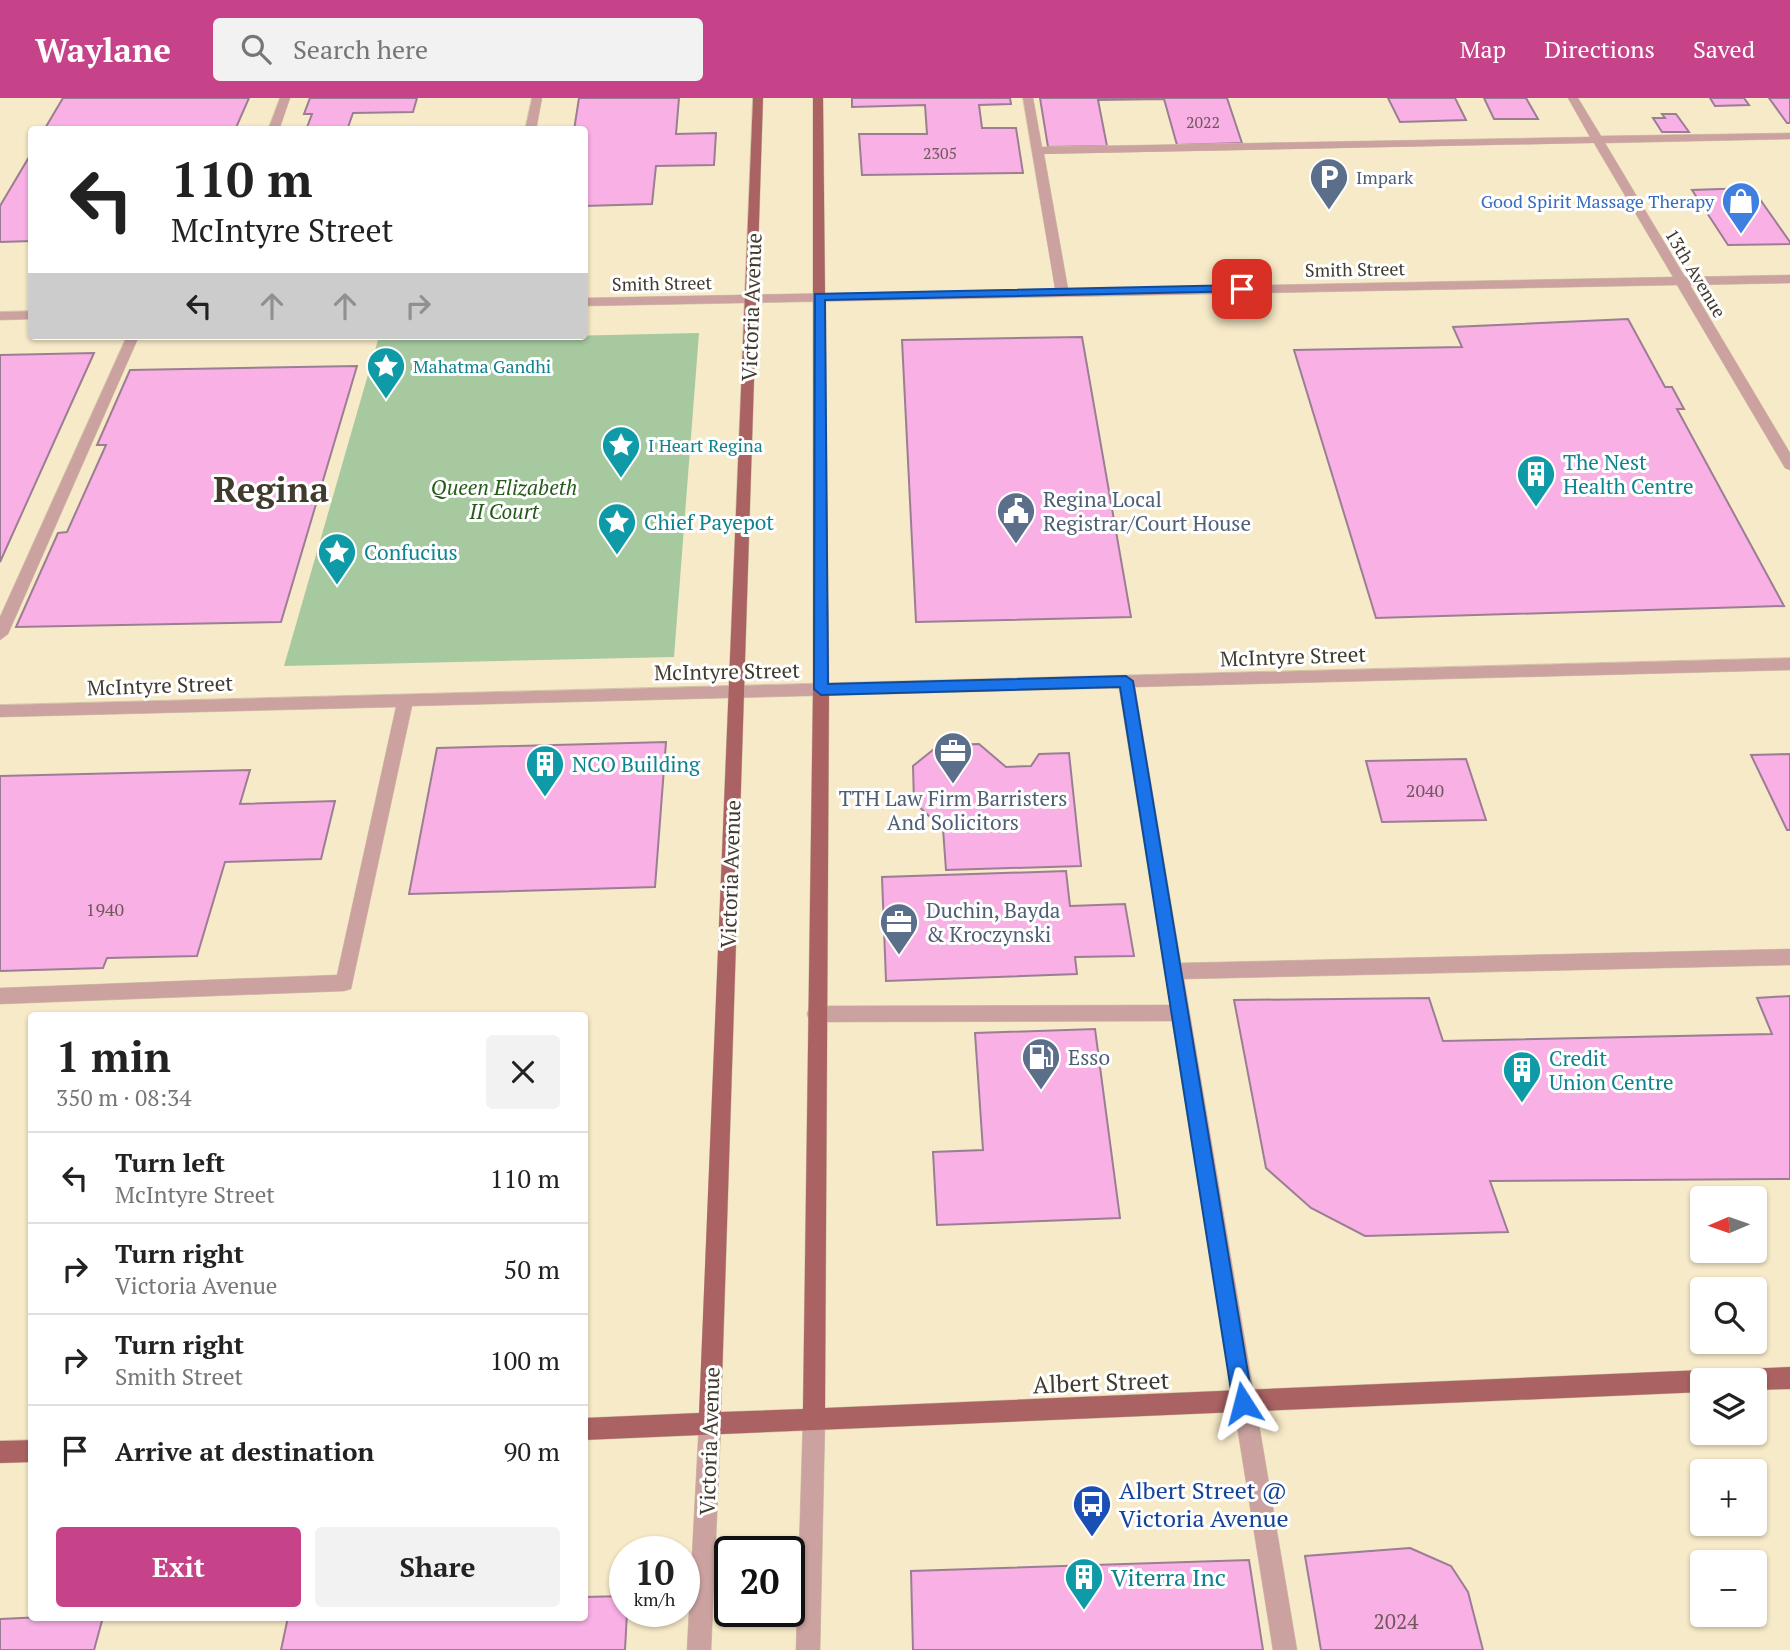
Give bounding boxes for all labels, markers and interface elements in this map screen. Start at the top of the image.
search box [213,18,703,81]
text: Waylane [35,28,171,71]
icon: search [237,30,275,68]
text: Search here [293,32,428,66]
text: Map [1460,33,1506,65]
text: Directions [1544,33,1655,65]
text: Saved [1693,33,1755,65]
house number: 2022 [1186,111,1220,133]
house number: 2305 [923,142,957,164]
text: 110 m [171,146,313,211]
icon: left [56,154,147,245]
parking icon: Impark [1308,156,1350,211]
place label: Impark [1356,165,1414,189]
shop icon: Good Spirit Massage Therapy [1720,180,1762,235]
place label: Good Spirit Massage Therapy [1481,189,1715,213]
text: McIntyre Street [171,209,393,251]
street label: 13th Avenue [1660,224,1732,322]
street label: Victoria Avenue [734,232,768,382]
street label: Smith Street [1305,256,1406,282]
pin [1212,259,1272,319]
street label: Smith Street [612,270,713,296]
icon: arrive [1223,270,1261,308]
icon: left [180,287,218,325]
icon: ahead [253,287,291,325]
icon: ahead [326,287,364,325]
icon: right [399,287,437,325]
place icon: Mahatma Gandhi [365,345,407,400]
place label: Mahatma Gandhi [413,354,551,378]
place icon: I Heart Regina [600,424,642,479]
place label: I Heart Regina [648,433,763,457]
place label: The Nest Health Centre [1563,448,1693,500]
building icon: The Nest Health Centre [1515,453,1557,508]
district label: Regina [213,466,329,512]
park label: Queen Elizabeth II Court [431,473,577,525]
place label: Regina Local Registrar/Court House [1043,485,1251,537]
public building icon: Regina Local Registrar/Court House [995,490,1037,545]
place icon: Chief Payepot [596,501,638,556]
place label: Chief Payepot [644,508,774,536]
place icon: Confucius [316,531,358,586]
place label: Confucius [364,538,458,566]
street label: McIntyre Street [1220,639,1367,673]
street label: McIntyre Street [654,656,800,686]
street label: McIntyre Street [87,668,234,702]
office icon: TTH Law Firm Barristers And Solicitors [932,730,974,785]
building icon: NCO Building [524,743,566,798]
place label: NCO Building [572,750,701,778]
house number: 2040 [1406,778,1444,802]
place label: TTH Law Firm Barristers And Solicitors [839,784,1067,836]
street label: Victoria Avenue [713,799,747,949]
place label: Duchin, Bayda & Kroczynski [926,896,1061,948]
house number: 1940 [86,897,124,921]
office icon: Duchin, Bayda & Kroczynski [878,901,920,956]
text: 1 min [56,1028,171,1084]
button: close [486,1035,560,1109]
fuel station icon: Esso [1020,1036,1062,1091]
place label: Esso [1068,1043,1110,1071]
place label: Credit Union Centre [1549,1044,1674,1096]
building icon: Credit Union Centre [1501,1049,1543,1104]
text: 350 m · 08:34 [56,1082,191,1113]
text: Turn left [115,1145,225,1179]
icon: left [56,1159,94,1197]
text: 110 m [490,1161,560,1195]
text: McIntyre Street [115,1179,275,1210]
north arrow [1690,1186,1768,1264]
map controls [1690,1186,1767,1627]
text: Turn right [115,1236,244,1270]
icon: right [56,1250,94,1288]
text: 50 m [504,1252,560,1286]
text: Victoria Avenue [115,1270,277,1301]
button: search [1690,1277,1767,1354]
text: Turn right [115,1327,244,1361]
icon: right [56,1341,94,1379]
text: 100 m [490,1343,560,1377]
text: Smith Street [115,1361,243,1392]
street label: Albert Street [1032,1364,1170,1400]
street label: Victoria Avenue [692,1366,726,1516]
position arrow [1206,1366,1280,1440]
button: layers [1690,1368,1767,1445]
icon: arrive [56,1432,94,1470]
text: Arrive at destination [115,1434,374,1468]
text: 90 m [504,1434,560,1468]
button: + [1690,1459,1767,1536]
place label: Albert Street @ Victoria Avenue [1119,1474,1289,1534]
bus stop icon: Albert Street @ Victoria Avenue [1071,1483,1113,1538]
button: Exit [56,1527,301,1607]
button: Share [315,1527,560,1607]
speed limit sign: 20 [714,1536,805,1627]
text: 10 [635,1549,674,1595]
button: − [1690,1550,1767,1627]
building icon: Viterra Inc [1063,1556,1105,1611]
place label: Viterra Inc [1111,1561,1226,1593]
text: km/h [634,1587,675,1611]
house number: 2024 [1374,1607,1419,1635]

